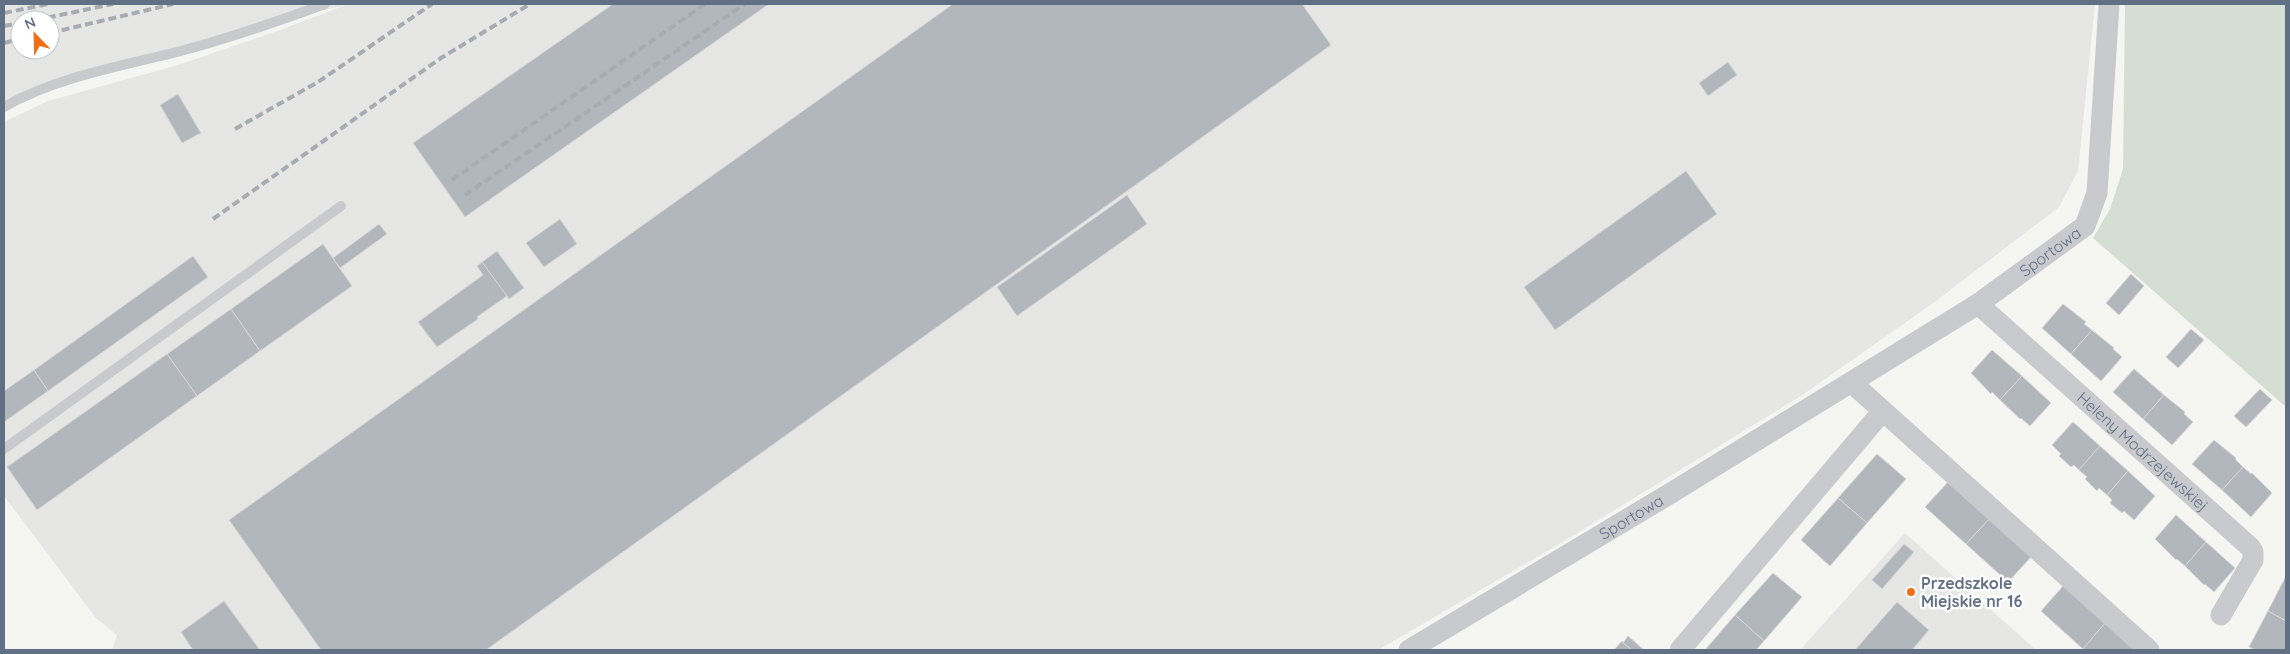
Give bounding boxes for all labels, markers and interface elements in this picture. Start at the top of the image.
north arrow [10,10,60,60]
text: N [22,13,38,33]
street label: Sportowa [2015,222,2085,281]
street label: Heleny Modrzejewskiej [2073,387,2213,515]
street label: Sportowa [1595,490,1667,544]
place label: Przedszkole Miejskie nr 16 [1921,573,2022,611]
marker: Przedszkole Miejskie nr 16 [1905,586,1917,598]

